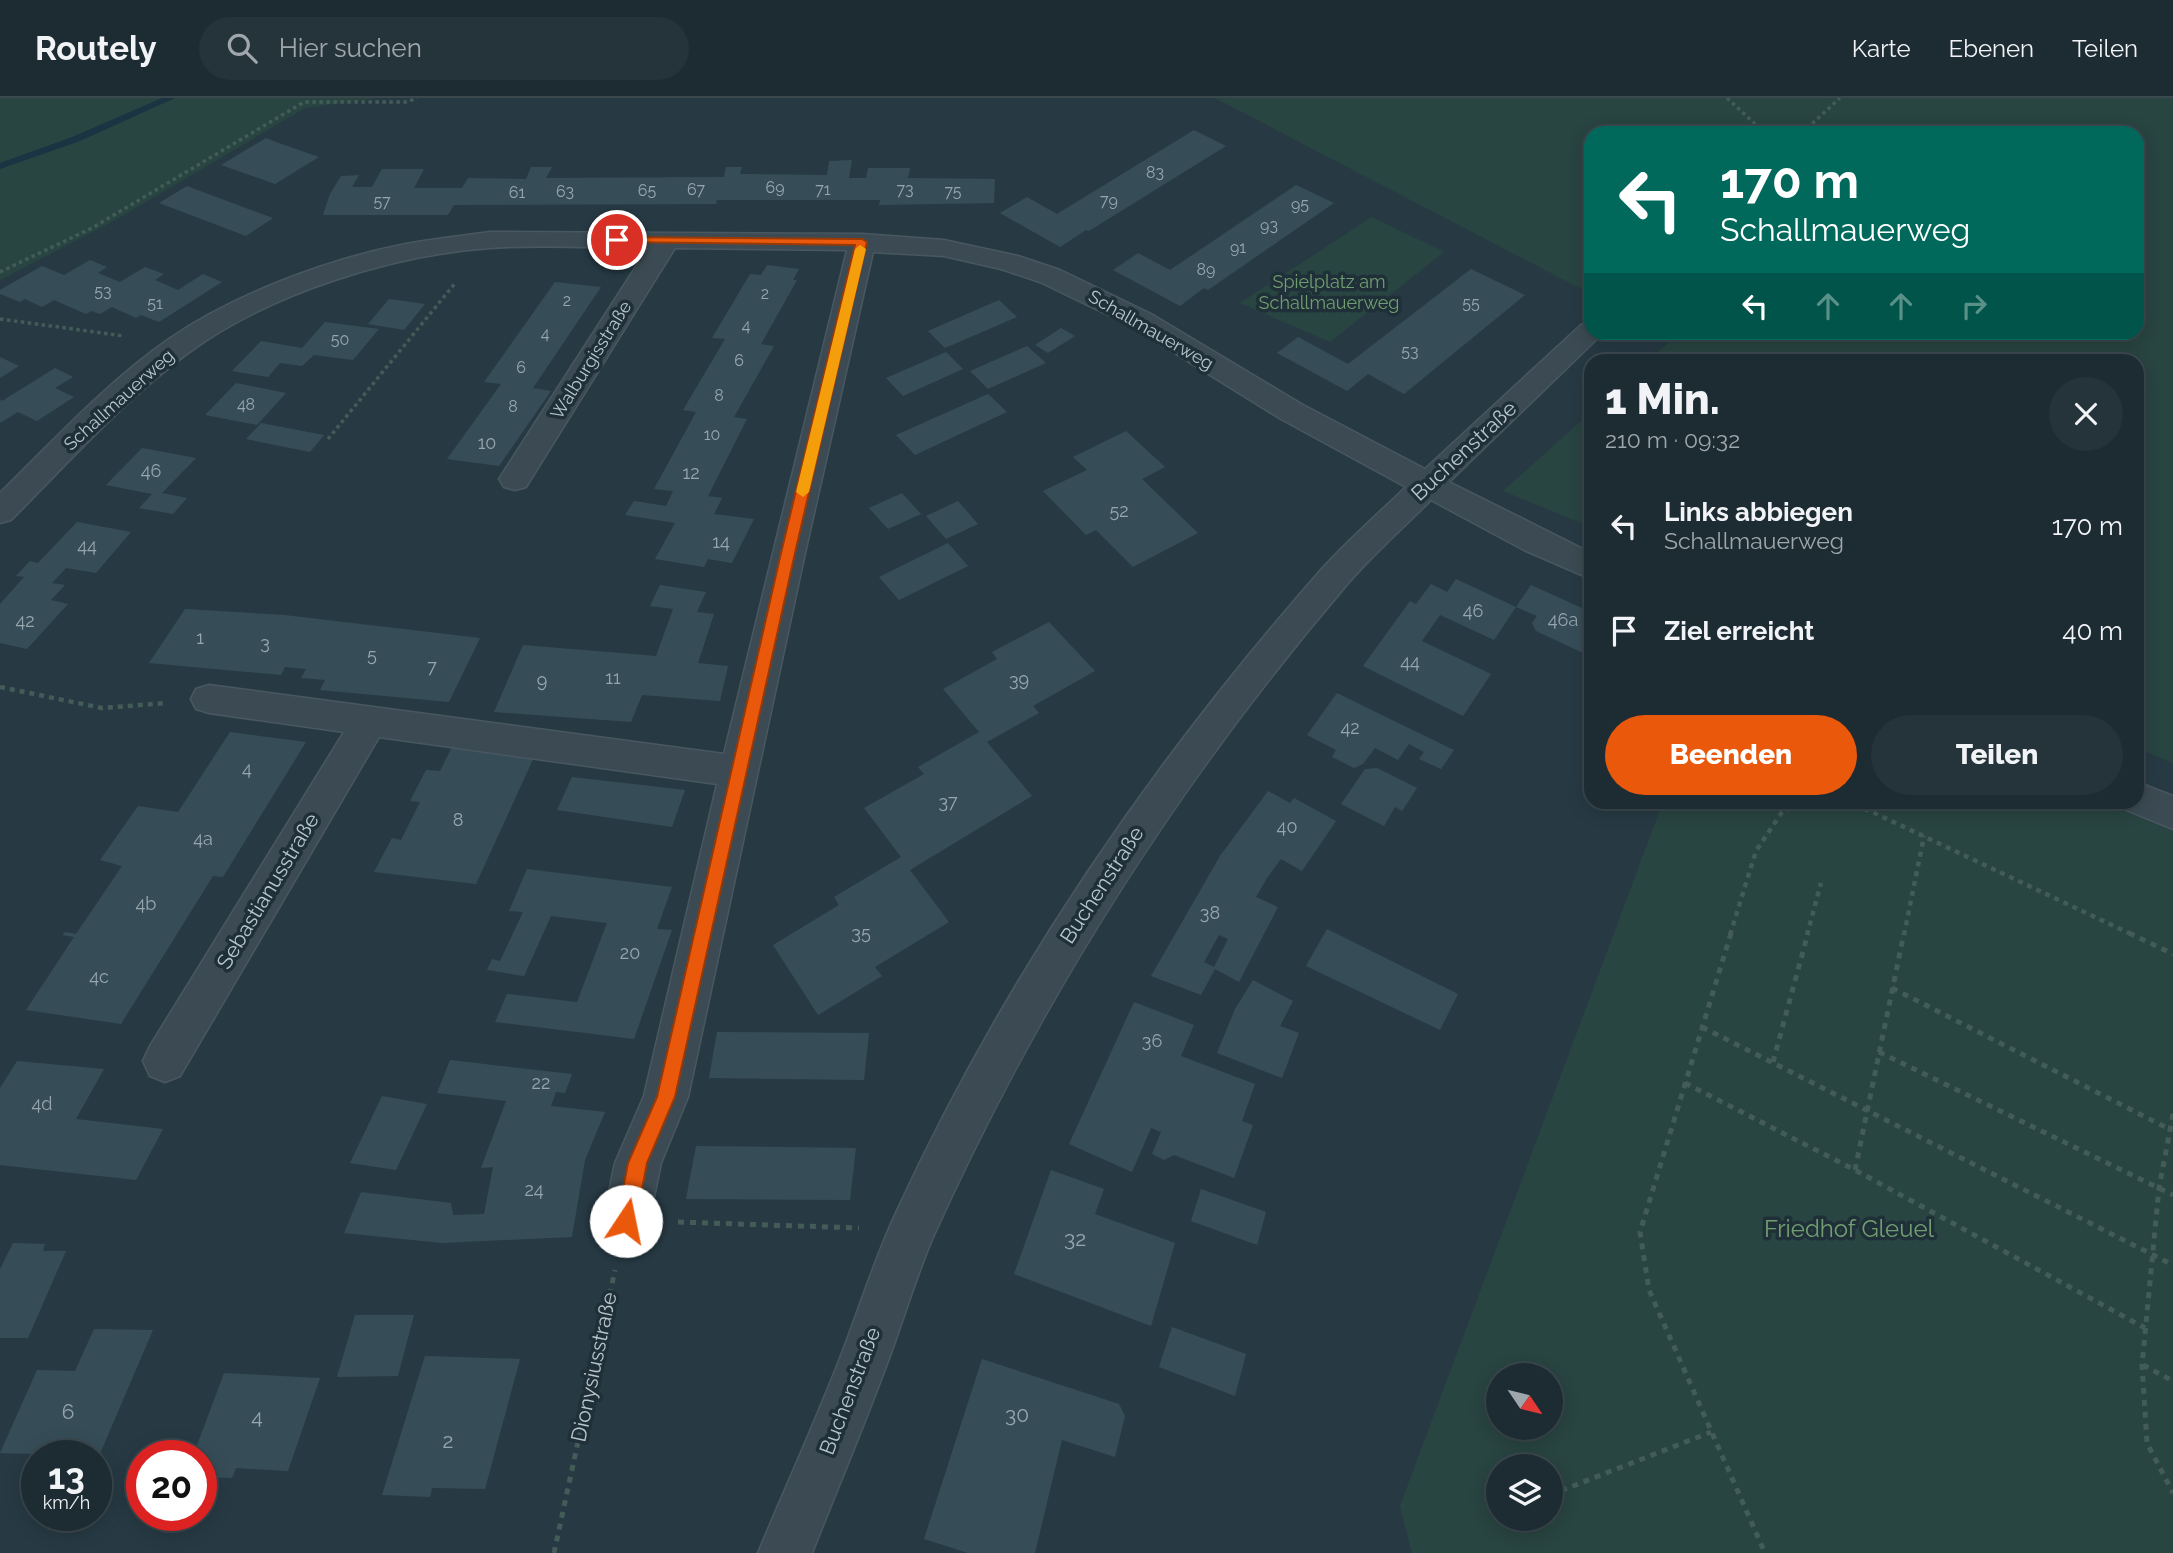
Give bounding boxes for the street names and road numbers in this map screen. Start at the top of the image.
street label: Schallmauerweg [1085,285,1217,374]
street label: Walburgisstraße [546,296,636,423]
street label: Schallmauerweg [59,345,178,455]
street label: Buchenstraße [1406,396,1521,506]
street label: Sebastianusstraße [211,808,324,973]
street label: Buchenstraße [1054,821,1149,948]
street label: Dionysiusstraße [565,1290,622,1444]
street label: Buchenstraße [814,1323,885,1458]

